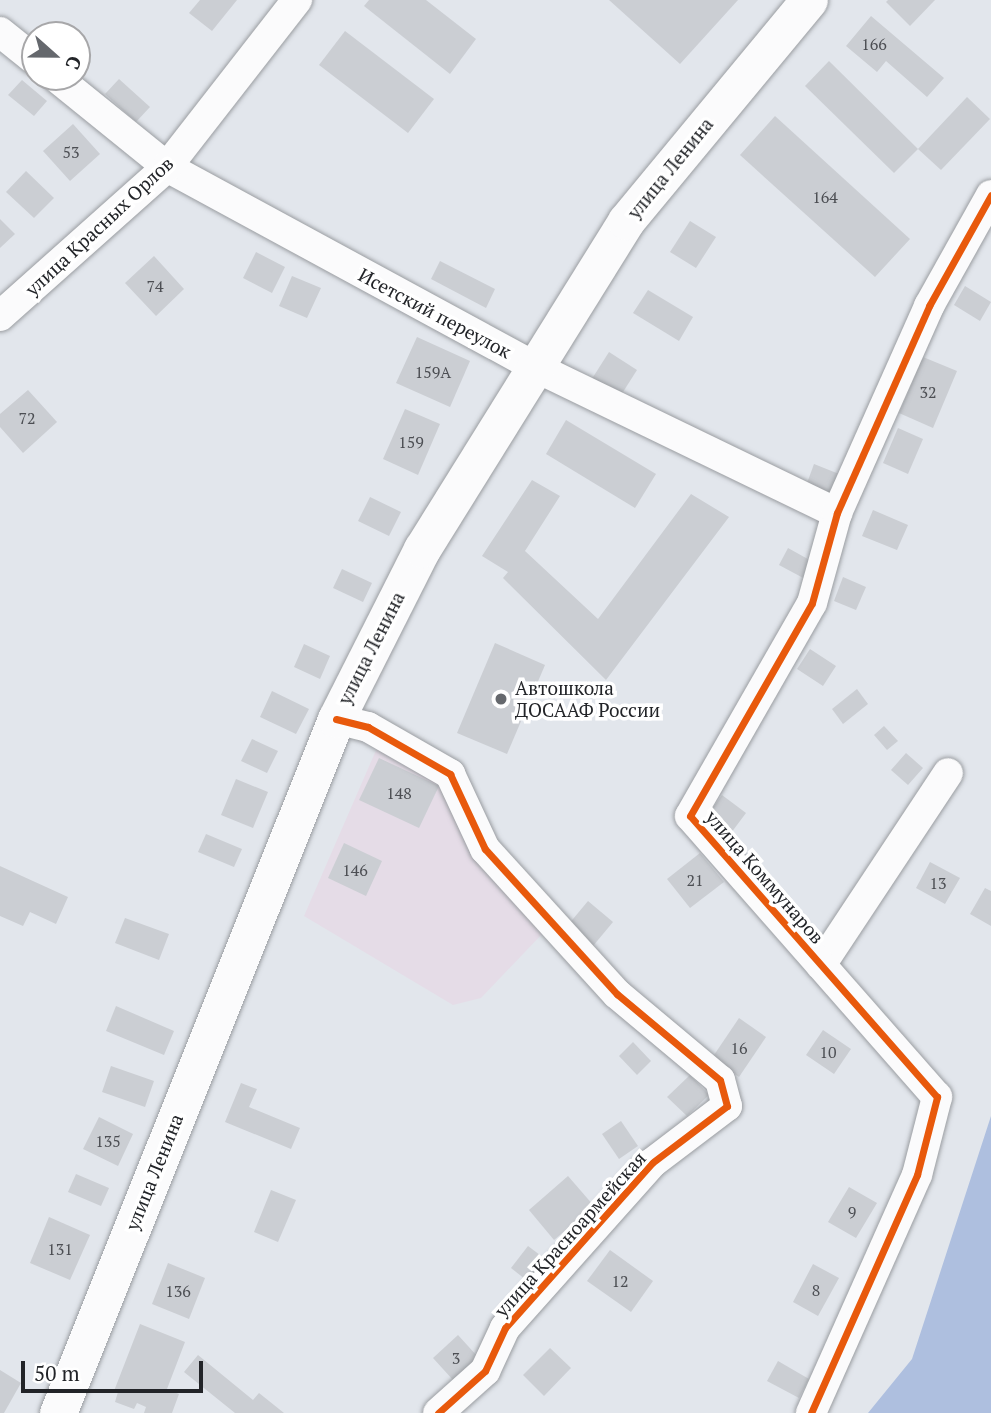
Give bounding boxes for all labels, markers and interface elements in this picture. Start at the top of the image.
north arrow [21,21,91,91]
house number: 166 [861,34,887,54]
text: С [60,53,88,73]
street label: улица Ленина [622,113,718,223]
house number: 53 [62,142,80,162]
street label: улица Красных Орлов [20,152,178,300]
house number: 164 [812,187,838,207]
street label: Исетский переулок [355,263,515,363]
house number: 74 [146,276,164,296]
house number: 159А [415,362,451,382]
house number: 32 [919,382,937,402]
house number: 72 [18,408,36,428]
house number: 159 [398,432,424,452]
street label: улица Ленина [333,588,409,708]
place label: Автошкола ДОСААФ России [515,677,660,721]
marker: Автошкола ДОСААФ России [493,691,509,707]
house number: 148 [386,783,412,803]
street label: улица Коммунаров [701,806,829,948]
house number: 146 [342,860,368,880]
house number: 21 [686,870,704,890]
house number: 13 [929,873,947,893]
house number: 16 [730,1038,748,1058]
house number: 10 [819,1042,837,1062]
street label: улица Ленина [120,1110,188,1234]
house number: 135 [95,1131,121,1151]
street label: улица Красноармейская [490,1147,650,1321]
house number: 9 [848,1202,856,1222]
house number: 131 [47,1239,73,1259]
house number: 12 [611,1271,629,1291]
house number: 8 [812,1280,820,1300]
house number: 136 [165,1281,191,1301]
scale bar [24,1346,206,1390]
house number: 3 [452,1348,460,1368]
text: 50 m [34,1359,80,1387]

